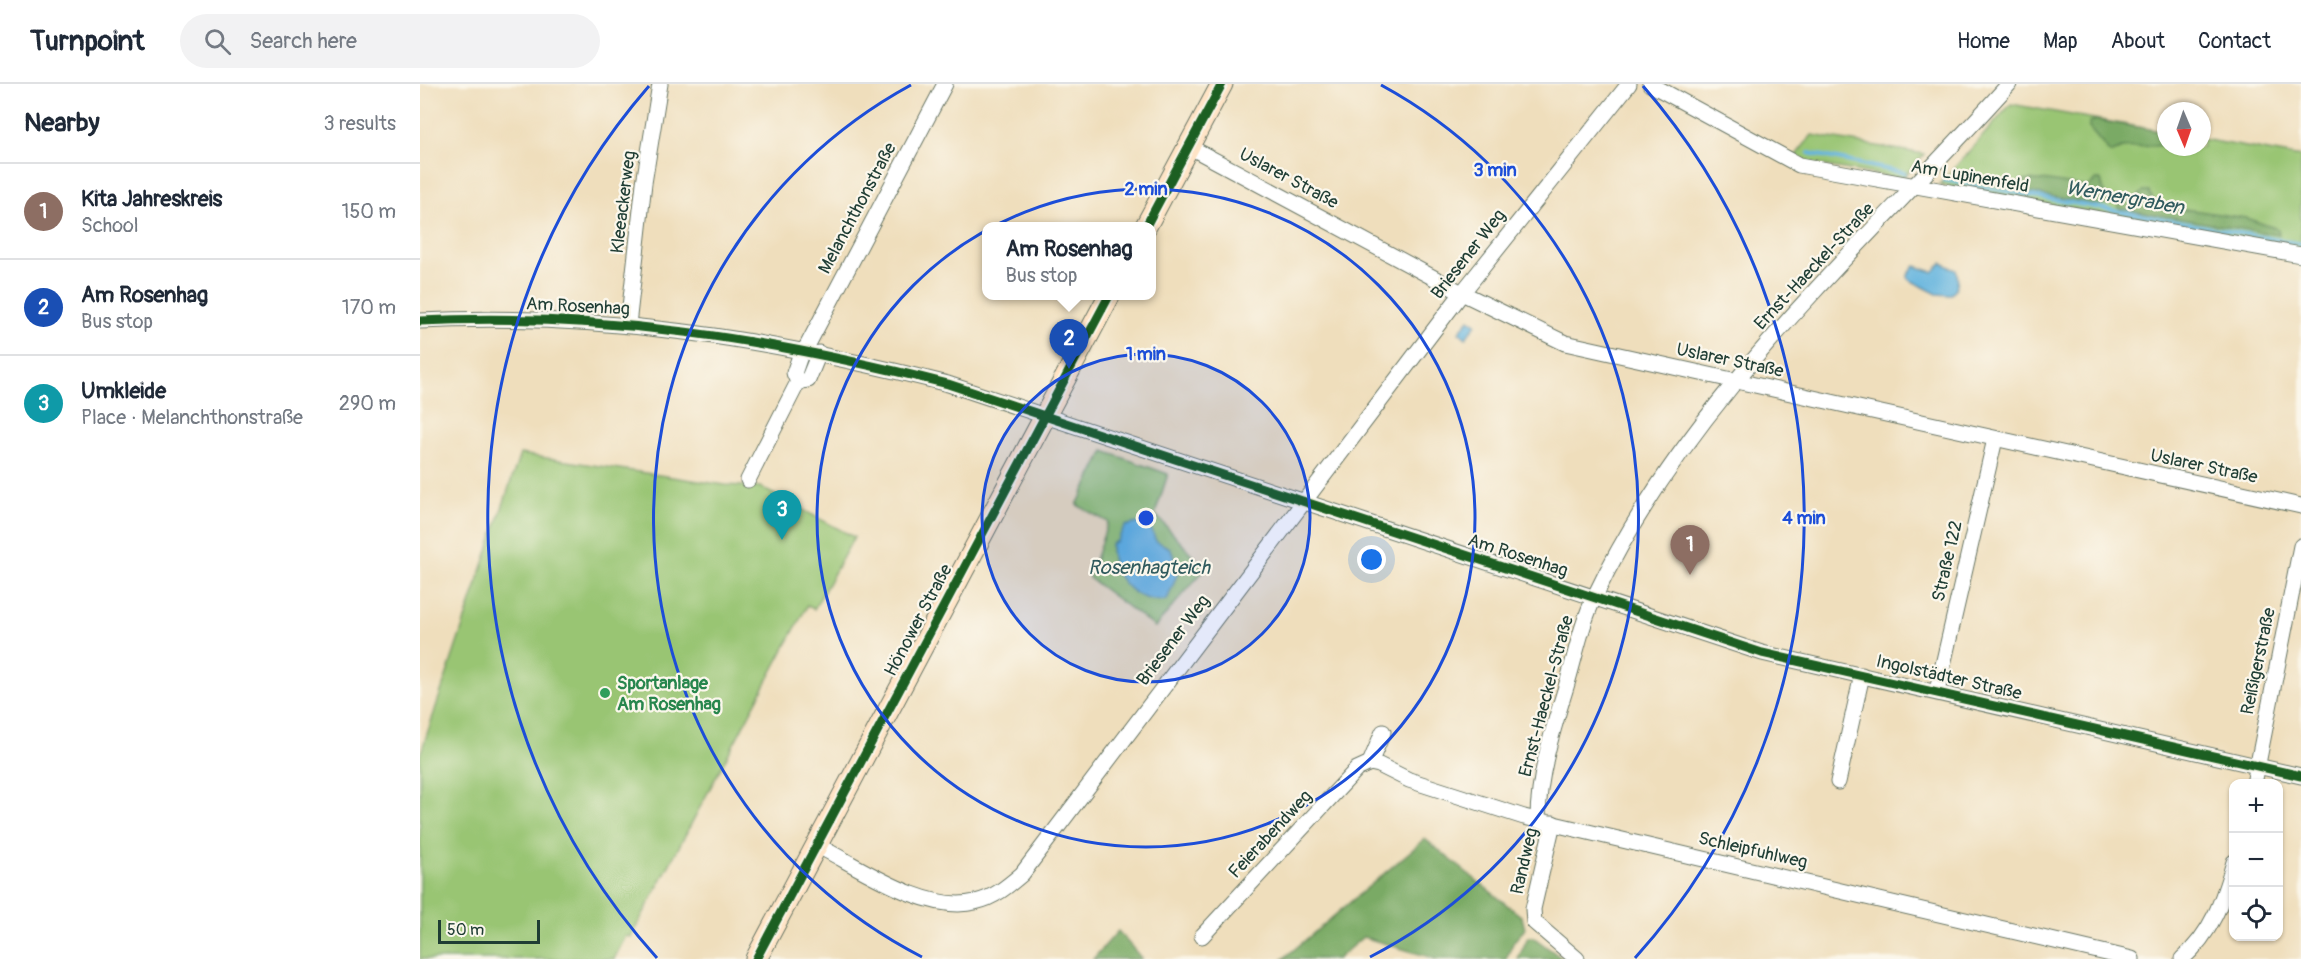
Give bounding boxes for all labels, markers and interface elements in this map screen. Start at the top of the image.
search box [180,14,600,68]
text: Turnpoint [30,24,144,59]
icon: search [201,25,234,58]
text: Search here [249,27,357,55]
text: Home [1957,28,2010,55]
text: Map [2043,28,2078,55]
text: About [2111,28,2165,55]
text: Contact [2198,28,2271,55]
north arrow [2157,102,2211,156]
text: Nearby [24,107,100,139]
text: 3 results [324,111,396,136]
street label: Melanchthonstraße [813,138,902,278]
street label: Uslarer Straße [1235,143,1342,214]
street label: Kleeackerweg [606,149,641,255]
street label: Am Lupinenfeld [1909,155,2031,198]
text: 3 min [1473,159,1517,182]
water label: Wernergraben [2064,175,2188,220]
text: 2 min [1124,178,1168,201]
text: Kita Jahreskreis [81,185,222,213]
street label: Ernst-Haeckel-Straße [1749,198,1879,335]
text: 1 [40,199,47,224]
text: 150 m [342,199,396,224]
street label: Briesener Weg [1426,205,1511,304]
text: School [81,213,138,238]
popup [982,222,1156,300]
text: Am Rosenhag [1005,235,1133,263]
text: Bus stop [1005,263,1078,288]
text: Am Rosenhag [81,281,208,309]
street label: Am Rosenhag [525,292,630,321]
text: 2 [38,295,49,320]
text: 170 m [342,295,396,320]
text: Bus stop [81,309,153,334]
pin: 2 [1050,320,1088,369]
street label: Uslarer Straße [1674,338,1786,383]
text: 1 min [1126,343,1166,366]
text: Umkleide [81,377,166,405]
text: 3 [38,391,49,416]
text: 290 m [339,391,396,416]
text: Place · Melanchthonstraße [81,405,303,430]
street label: Uslarer Straße [2148,444,2260,489]
pin: 3 [762,490,802,540]
text: 4 min [1782,507,1826,530]
centre of rings [1136,508,1156,528]
street label: Straße 122 [1927,518,1968,604]
pin: 1 [1670,526,1710,575]
street label: Am Rosenhag [1465,528,1571,582]
your location [1357,545,1386,574]
water label: Rosenhagteich [1088,555,1212,580]
street label: Hönower Straße [879,560,958,680]
street label: Briesener Weg [1132,590,1215,690]
street label: Reißigerstraße [2236,605,2281,717]
street label: Ernst-Haeckel-Straße [1514,613,1579,779]
street label: Ingolstädter Straße [1874,650,2024,705]
place label: Sportanlage Am Rosenhag [617,672,721,716]
marker: Sportanlage Am Rosenhag [598,686,612,700]
map controls [2229,779,2283,941]
button: + [2229,779,2283,833]
street label: Feierabendweg [1224,785,1317,883]
street label: Randweg [1506,826,1543,897]
street label: Schleipfuhlweg [1696,827,1810,874]
button: − [2229,833,2283,887]
button: locate [2229,887,2283,941]
scale bar [438,917,540,944]
text: 50 m [447,920,484,940]

